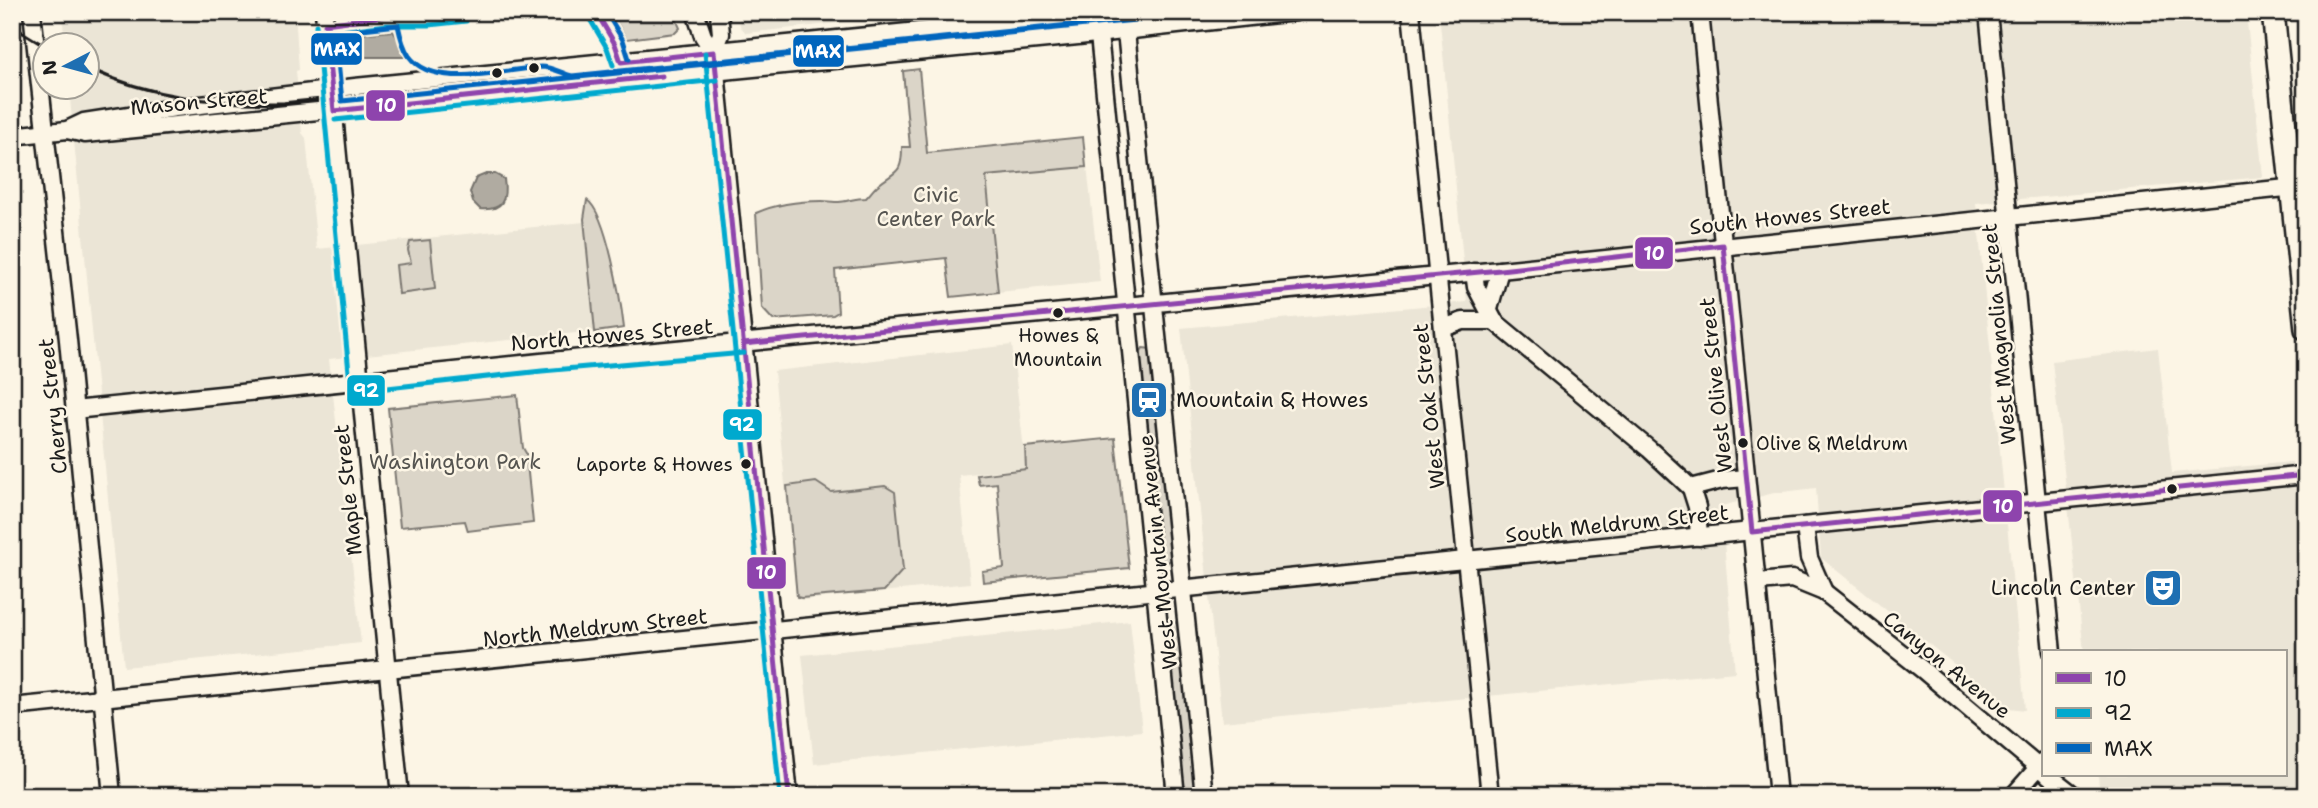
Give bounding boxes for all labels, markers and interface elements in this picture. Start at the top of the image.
north arrow [32,32,102,102]
line badge: MAX [310,32,363,66]
line badge: MAX [792,34,845,68]
text: MAX [314,37,361,62]
text: MAX [795,39,842,64]
text: N [36,59,63,77]
unlabelled marker [527,61,541,75]
unlabelled marker [490,66,504,80]
street label: Mason Street [129,82,269,122]
line badge: 10 [365,89,406,122]
text: 10 [375,93,397,118]
park label: Civic Center Park [876,181,996,233]
street label: South Howes Street [1688,193,1892,241]
street label: West Magnolia Street [1975,222,2023,446]
line badge: 10 [1634,236,1674,270]
text: 10 [1643,241,1665,266]
street label: West Olive Street [1693,296,1739,474]
marker: Howes & Mountain [1051,306,1065,320]
street label: North Howes Street [510,312,714,358]
street label: West Oak Street [1406,322,1452,490]
place label: Howes & Mountain [1014,323,1102,372]
street label: Cherry Street [32,337,74,475]
line badge: 92 [346,374,386,407]
text: 92 [353,378,379,403]
station icon: Mountain & Howes [1128,379,1170,421]
place label: Mountain & Howes [1176,386,1369,414]
line badge: 92 [722,408,763,441]
text: 92 [729,412,755,437]
street label: Maple Street [327,423,369,557]
place label: Olive & Meldrum [1756,431,1908,456]
street label: West Mountain Avenue [1132,433,1184,671]
marker: Olive & Meldrum [1736,436,1750,450]
park label: Washington Park [369,448,541,476]
place label: Laporte & Howes [576,452,733,477]
marker: Laporte & Howes [739,457,753,471]
unlabelled marker [2165,482,2179,496]
line badge: 10 [1982,489,2023,523]
text: 10 [1992,494,2014,519]
street label: South Meldrum Street [1504,498,1730,550]
line badge: 10 [746,556,787,590]
text: 10 [755,560,777,585]
theatre icon: Lincoln Center [2142,567,2184,609]
place label: Lincoln Center [1991,574,2136,602]
street label: North Meldrum Street [481,602,709,654]
street label: Canyon Avenue [1877,605,2017,725]
legend [2042,650,2286,776]
text: 10 [2104,665,2127,693]
text: 92 [2104,699,2132,727]
text: MAX [2104,735,2153,763]

